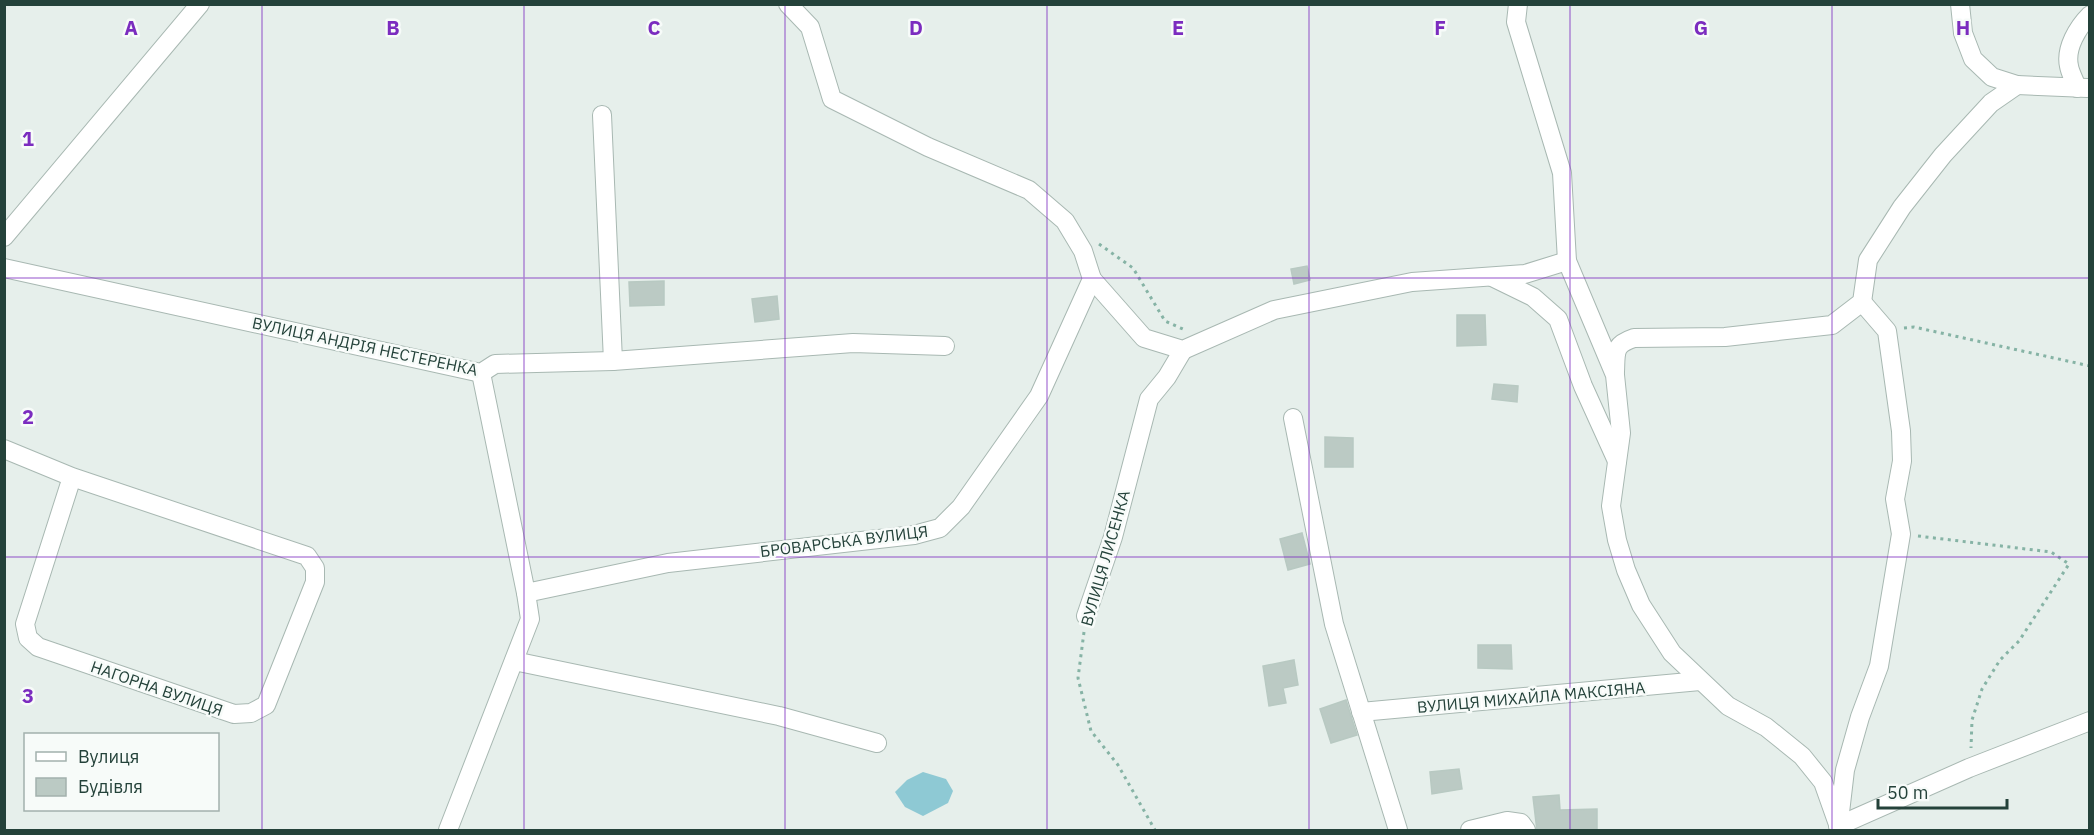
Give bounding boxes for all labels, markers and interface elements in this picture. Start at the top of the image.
text: A [124,14,138,41]
text: B [386,14,400,41]
text: C [647,14,661,41]
text: D [909,14,923,41]
text: E [1172,14,1184,41]
text: F [1434,14,1446,41]
text: G [1694,14,1708,41]
text: H [1956,14,1970,41]
text: 1 [22,125,34,152]
street label: ВУЛИЦЯ АНДРІЯ НЕСТЕРЕНКА [250,312,480,380]
text: 2 [22,403,34,430]
street label: ВУЛИЦЯ ЛИСЕНКА [1076,488,1134,628]
street label: БРОВАРСЬКА ВУЛИЦЯ [759,521,929,561]
street label: НАГОРНА ВУЛИЦЯ [88,656,226,720]
street label: ВУЛИЦЯ МИХАЙЛА МАКСІЯНА [1416,677,1646,717]
text: 3 [22,682,34,709]
legend [24,733,219,811]
text: Вулиця [78,745,139,768]
scale bar [1878,772,2007,810]
text: Будівля [78,775,143,798]
text: 50 m [1887,781,1929,804]

